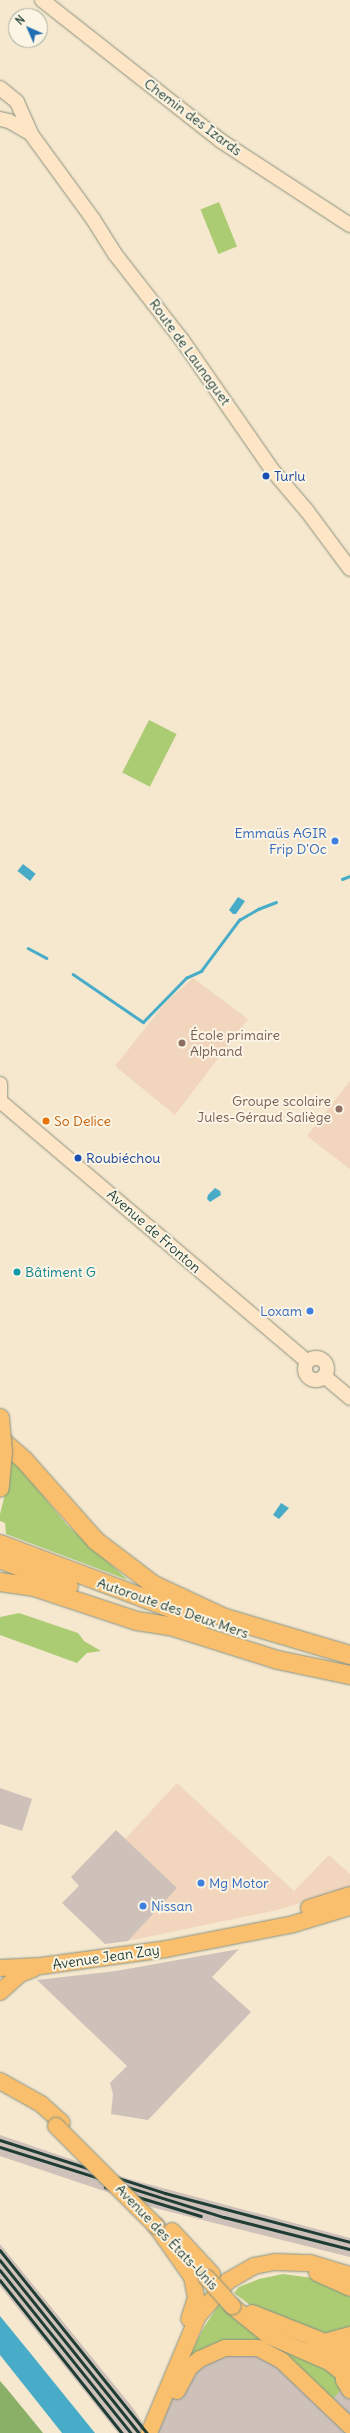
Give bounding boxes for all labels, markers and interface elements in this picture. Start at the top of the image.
north arrow [8,8,48,48]
text: N [13,13,28,28]
street label: Chemin des Izards [141,75,245,159]
street label: Route de Launaguet [146,296,234,408]
place label: Turlu [274,468,306,484]
marker: Turlu [261,471,271,481]
place label: Emmaüs AGIR Frip D'Oc [234,825,327,858]
marker: Emmaüs AGIR Frip D'Oc [330,836,340,846]
place label: École primaire Alphand [190,1027,280,1060]
marker: École primaire Alphand [177,1038,187,1048]
place label: Groupe scolaire Jules-Géraud Saliège [197,1093,331,1126]
marker: Groupe scolaire Jules-Géraud Saliège [334,1104,344,1114]
place label: So Delice [54,1113,111,1129]
marker: So Delice [41,1116,51,1126]
place label: Roubiéchou [86,1150,160,1166]
marker: Roubiéchou [73,1153,83,1163]
street label: Avenue de Fronton [104,1186,204,1276]
place label: Bâtiment G [25,1264,96,1280]
marker: Bâtiment G [12,1267,22,1277]
place label: Loxam [260,1303,302,1319]
marker: Loxam [305,1306,315,1316]
street label: Autoroute des Deux Mers [95,1574,251,1642]
place label: Mg Motor [209,1875,269,1891]
marker: Mg Motor [196,1878,206,1888]
place label: Nissan [151,1898,193,1914]
marker: Nissan [138,1901,148,1911]
street label: Avenue Jean Zay [51,1941,161,1973]
street label: Avenue des États-Unis [112,2181,222,2293]

